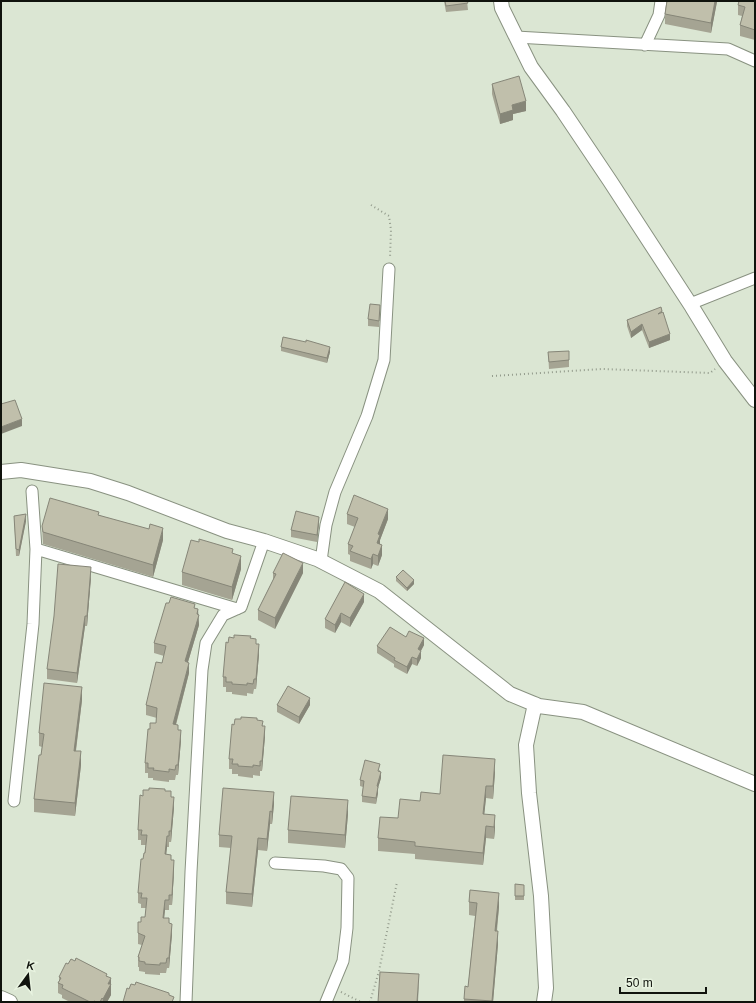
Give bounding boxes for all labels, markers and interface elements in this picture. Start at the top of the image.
north arrow [8,955,48,995]
text: K [25,959,36,972]
scale bar [620,969,706,995]
text: 50 m [626,976,653,990]

